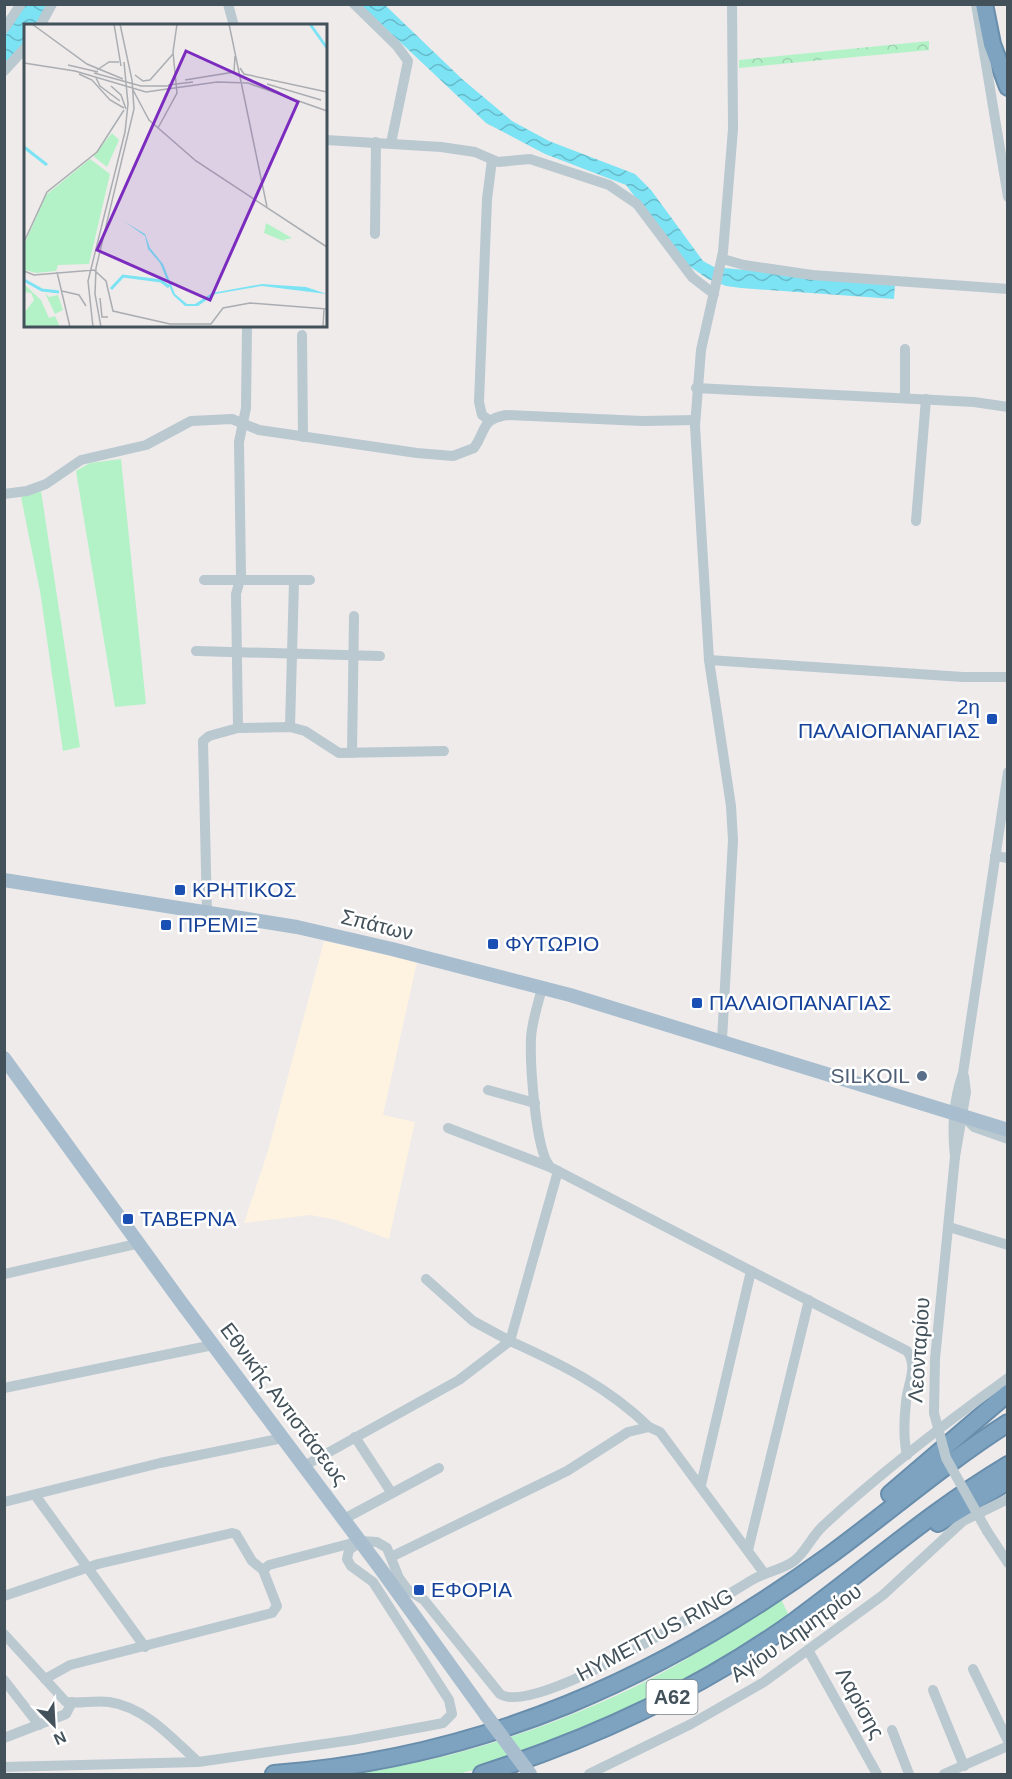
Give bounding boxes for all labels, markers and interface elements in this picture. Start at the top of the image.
inset map [24,24,327,327]
place label: 2η ΠΑΛΑΙΟΠΑΝΑΓΙΑΣ [798,695,980,742]
marker: 2η ΠΑΛΑΙΟΠΑΝΑΓΙΑΣ [985,712,999,726]
place label: ΚΡΗΤΙΚΟΣ [192,878,297,901]
marker: ΚΡΗΤΙΚΟΣ [173,883,187,897]
street label: Σπάτων [339,905,415,945]
place label: ΠΡΕΜΙΞ [178,913,258,936]
marker: ΠΡΕΜΙΞ [159,918,173,932]
place label: ΦΥΤΩΡΙΟ [505,932,599,955]
marker: ΦΥΤΩΡΙΟ [486,937,500,951]
place label: ΠΑΛΑΙΟΠΑΝΑΓΙΑΣ [709,991,891,1014]
marker: ΠΑΛΑΙΟΠΑΝΑΓΙΑΣ [690,996,704,1010]
place label: SILKOIL [831,1064,910,1087]
marker: SILKOIL [915,1069,929,1083]
place label: ΤΑΒΕΡΝΑ [140,1207,236,1230]
marker: ΤΑΒΕΡΝΑ [121,1212,135,1226]
street label: Λεονταρίου [903,1297,934,1403]
street label: Εθνικής Αντιστάσεως [216,1318,353,1489]
place label: ΕΦΟΡΙΑ [431,1578,512,1601]
street label: Αγίου Δημητρίου [726,1579,865,1686]
marker: ΕΦΟΡΙΑ [412,1583,426,1597]
street label: HYMETTUS RING [573,1584,737,1686]
street label: Λαρίσης [832,1663,889,1742]
road number: Α62 [646,1680,698,1714]
north arrow [24,1695,84,1755]
text: N [51,1728,69,1748]

